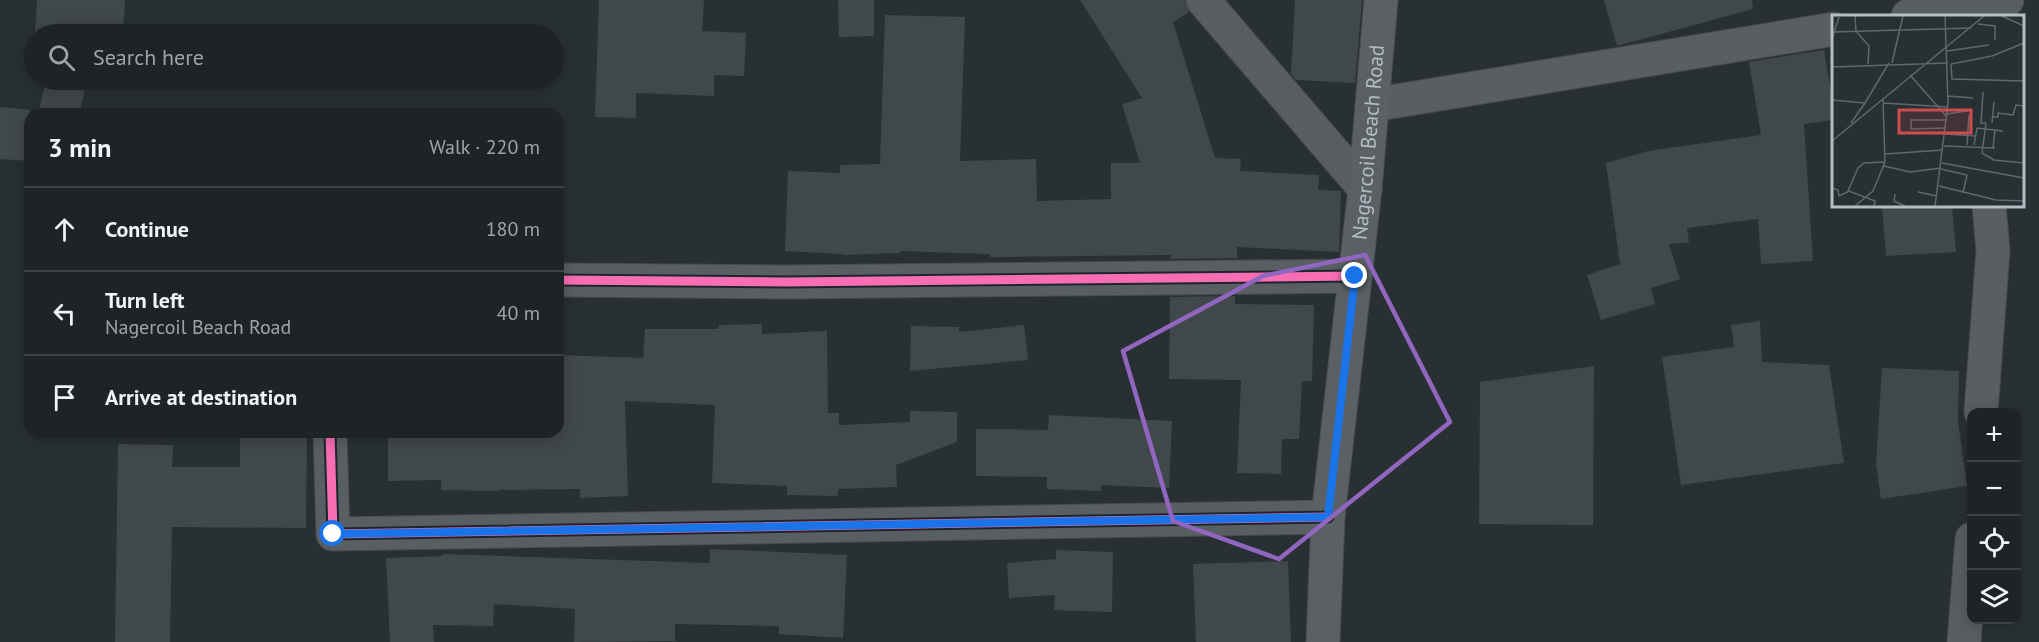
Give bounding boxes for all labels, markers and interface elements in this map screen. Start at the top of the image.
inset map [1832,15,2024,207]
search box [24,24,564,90]
icon: search [45,41,78,74]
text: Search here [93,43,204,71]
street label: Nagercoil Beach Road [1345,44,1390,241]
text: 3 min [48,131,111,164]
text: Walk · 220 m [429,134,540,160]
icon: ahead [48,213,81,246]
text: Continue [105,215,189,243]
text: 180 m [486,216,540,242]
route end [1341,262,1367,288]
text: Turn left [105,286,185,314]
icon: left [48,297,81,330]
text: 40 m [497,300,540,326]
text: Nagercoil Beach Road [105,314,291,340]
icon: arrive [48,381,81,414]
text: Arrive at destination [105,383,297,411]
map controls [1967,408,2021,624]
button: + [1967,408,2021,462]
button: − [1967,462,2021,516]
button: locate [1967,516,2021,570]
route start [319,520,345,546]
button: layers [1967,570,2021,624]

